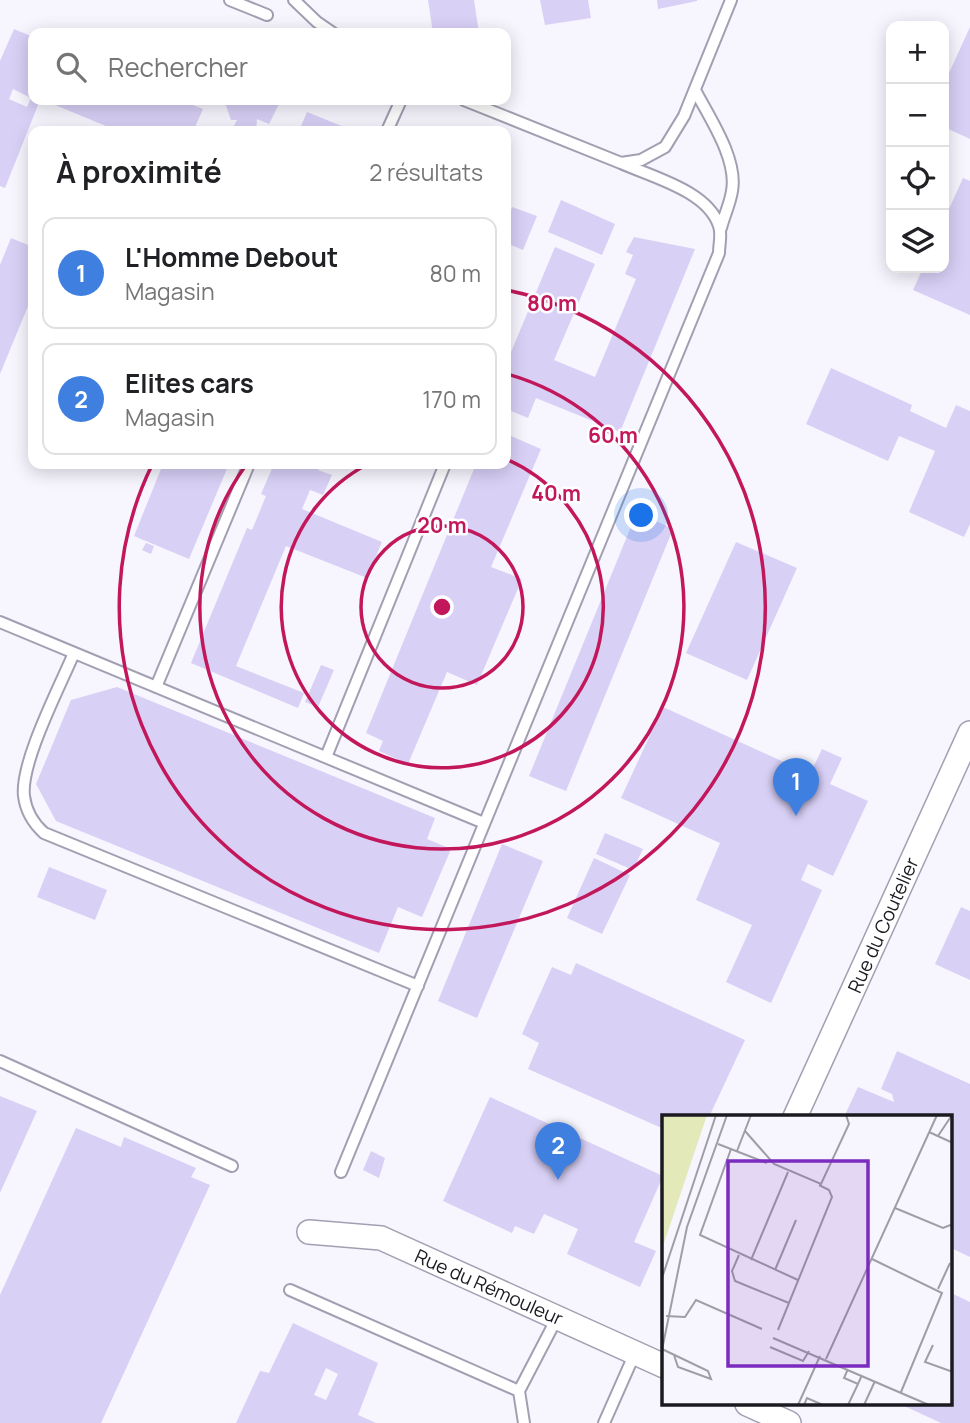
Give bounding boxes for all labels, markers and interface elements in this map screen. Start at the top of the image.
map controls [886,21,949,273]
button: + [886,21,949,84]
search box [28,28,511,105]
icon: search [52,48,90,86]
text: Rechercher [108,49,248,85]
button: − [886,84,949,147]
button: locate [886,147,949,210]
text: À proximité [56,151,222,192]
text: 2 résultats [369,156,483,188]
button: layers [886,210,949,273]
text: L'Homme Debout [125,239,338,275]
text: 1 [76,257,86,289]
text: 80 m [430,257,481,289]
text: Magasin [125,275,215,307]
text: 80 m [527,289,577,317]
text: Elites cars [125,365,254,401]
text: 2 [74,383,88,415]
text: 170 m [422,383,481,415]
text: Magasin [125,401,215,433]
text: 60 m [588,421,638,449]
text: 40 m [531,479,581,507]
your location [624,498,658,532]
text: 20 m [417,511,467,539]
centre of rings [430,595,454,619]
pin: 1 [773,758,819,816]
street label: Rue du Coutelier [841,853,925,997]
inset map [662,1115,953,1406]
pin: 2 [535,1122,581,1180]
street label: Rue du Rémouleur [411,1243,567,1331]

